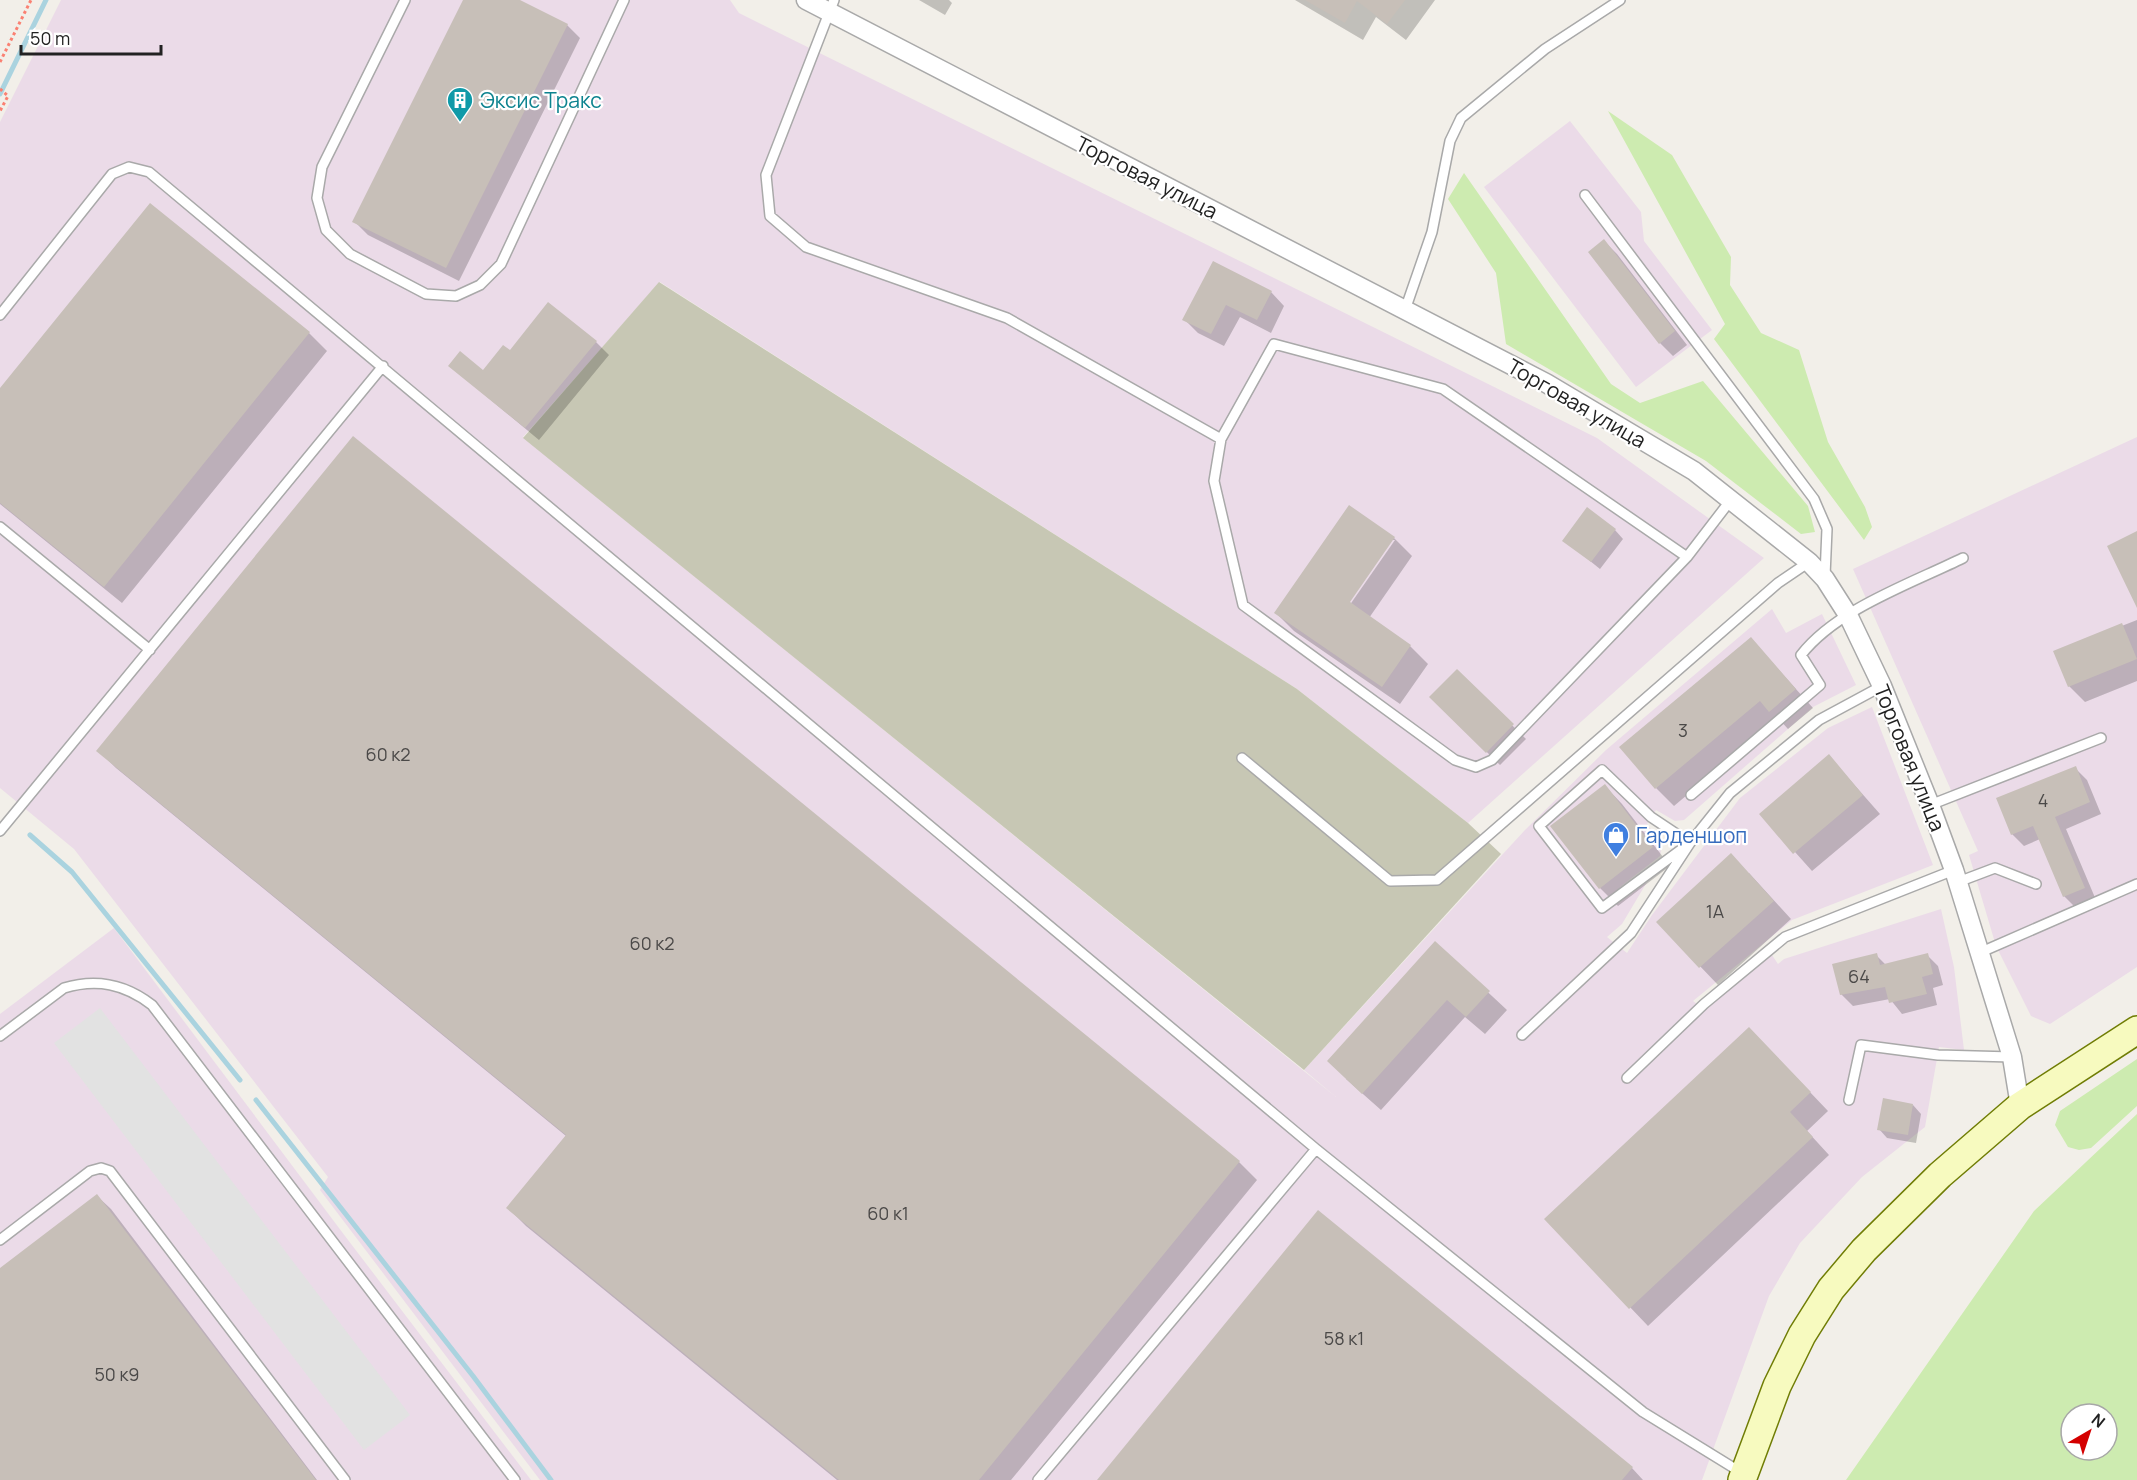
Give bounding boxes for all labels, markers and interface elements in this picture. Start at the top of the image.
scale bar [21,18,160,56]
text: 50 m [30,26,70,50]
building icon: Эксис Тракс [445,85,475,123]
place label: Эксис Тракс [480,86,602,114]
street label: Торговая улица [1071,129,1223,225]
street label: Торговая улица [1503,352,1651,454]
street label: Торговая улица [1868,681,1952,835]
house number: 3 [1678,718,1688,742]
house number: 60 к2 [366,742,410,766]
house number: 4 [2038,788,2048,812]
shop icon: Гарденшоп [1601,820,1631,858]
place label: Гарденшоп [1636,821,1747,849]
house number: 1А [1706,899,1725,923]
house number: 60 к2 [630,931,674,955]
house number: 64 [1848,964,1870,988]
house number: 60 к1 [867,1201,909,1225]
house number: 58 к1 [1324,1326,1364,1350]
house number: 50 к9 [94,1362,140,1386]
north arrow [2059,1402,2119,1462]
text: N [2087,1408,2110,1433]

